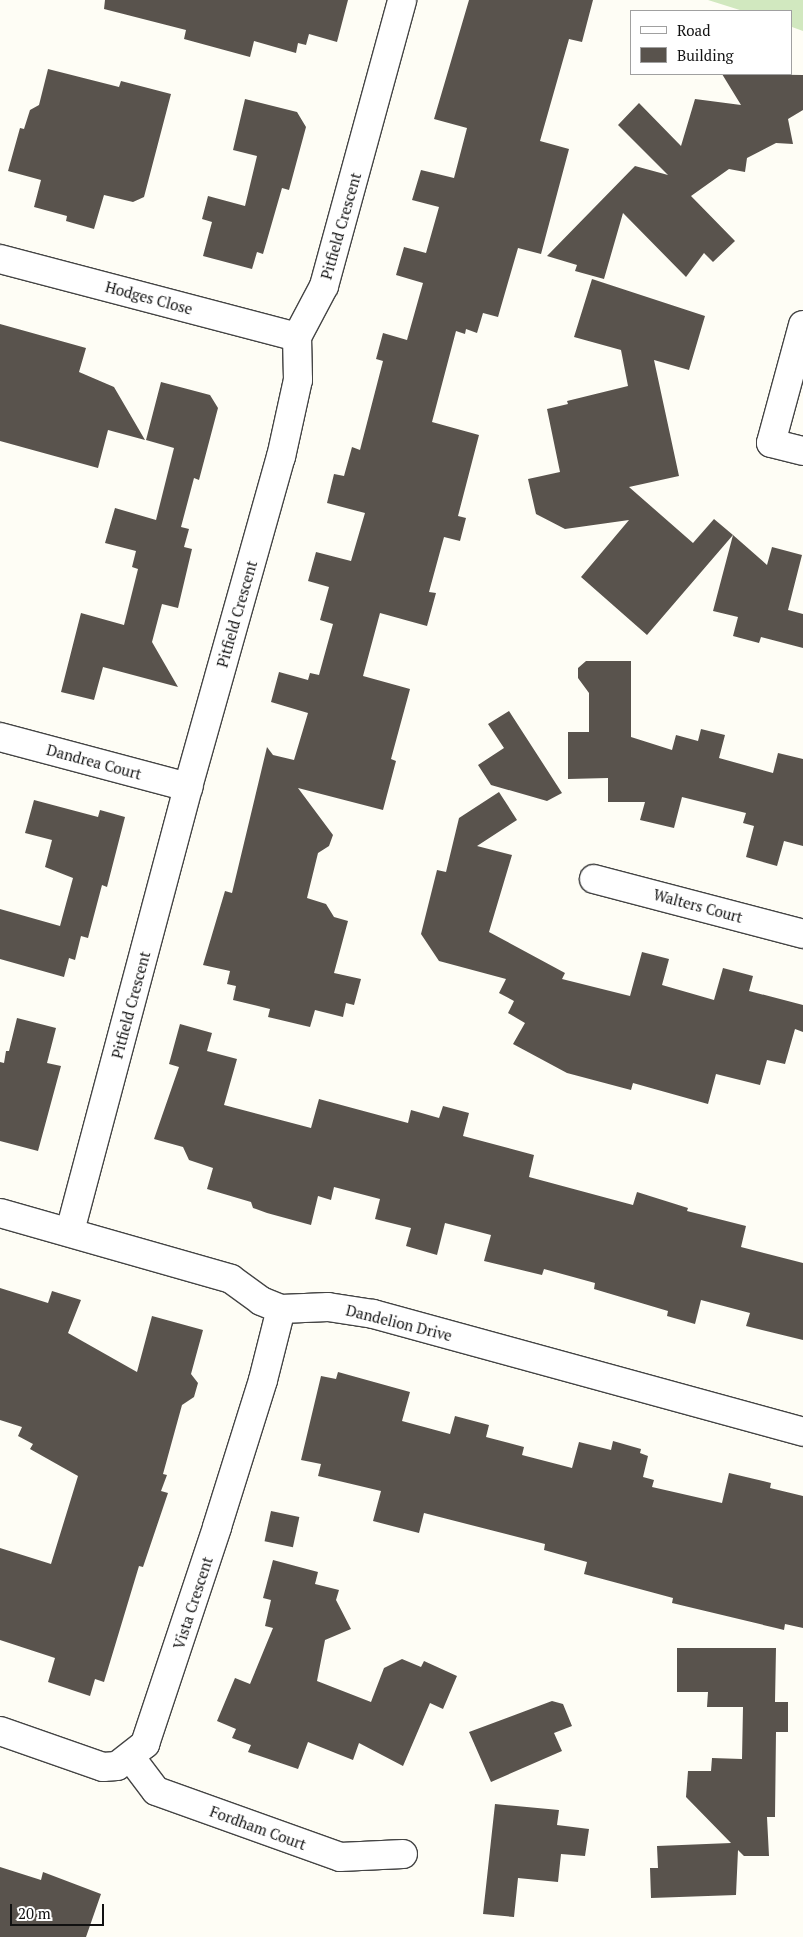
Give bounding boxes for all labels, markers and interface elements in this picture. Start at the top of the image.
legend [630,10,793,75]
text: Road [677,20,710,40]
text: Building [677,45,734,65]
street label: Pitfield Crescent [317,171,365,281]
street label: Hodges Close [103,278,195,318]
street label: Pitfield Crescent [213,559,261,669]
street label: Dandrea Court [45,741,143,783]
street label: Walters Court [651,885,745,927]
street label: Pitfield Crescent [108,949,154,1061]
street label: Dandelion Drive [344,1301,454,1345]
street label: Vista Crescent [170,1554,216,1652]
street label: Fordham Court [207,1802,309,1854]
scale bar [12,1894,106,1926]
text: 20 m [18,1903,51,1923]

